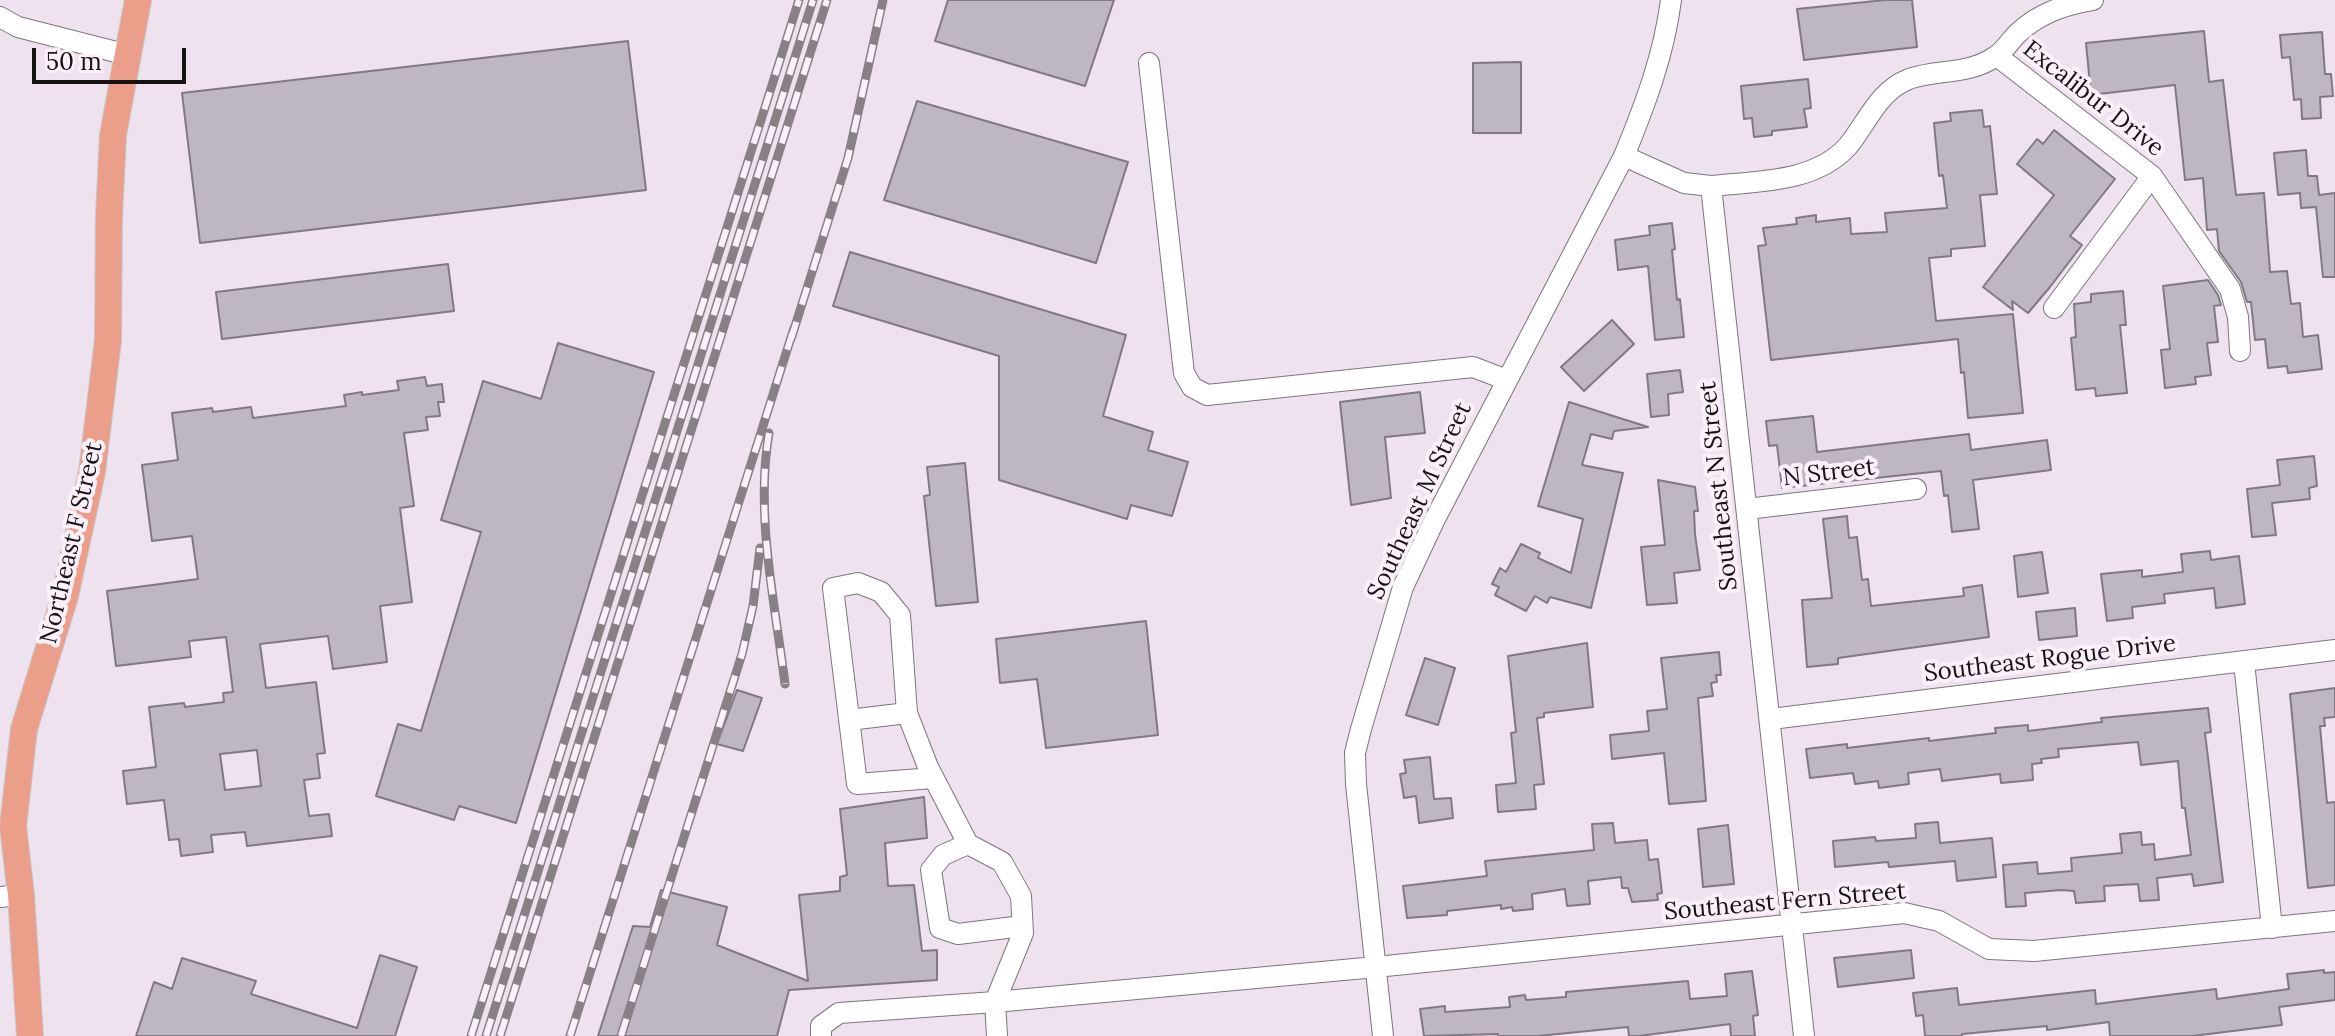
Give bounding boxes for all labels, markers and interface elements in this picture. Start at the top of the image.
scale bar [36,32,190,82]
street label: Excalibur Drive [2017,35,2169,163]
text: 50 m [46,46,102,77]
street label: Southeast N Street [1694,380,1744,592]
street label: Southeast M Street [1362,398,1478,604]
street label: Northeast F Street [35,439,109,647]
street label: N Street [1781,453,1877,493]
street label: Southeast Rogue Drive [1922,629,2178,689]
street label: Southeast Fern Street [1663,877,1907,927]

